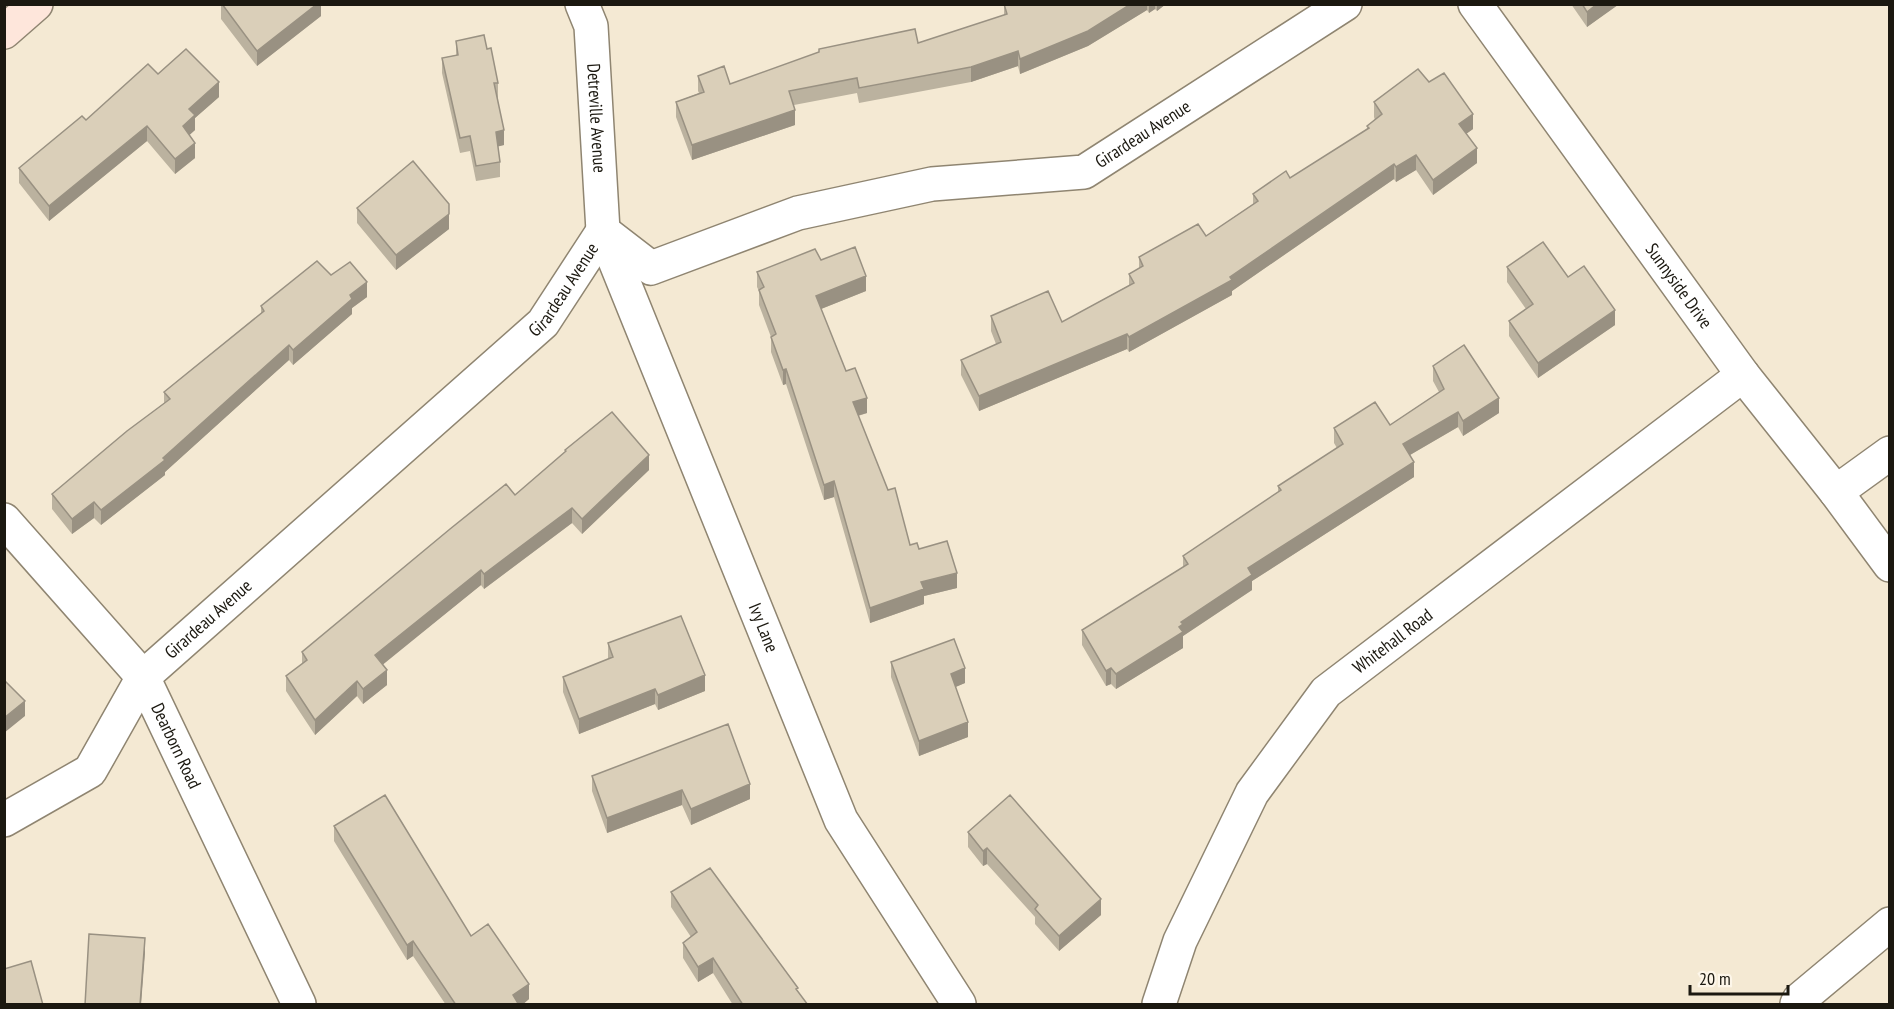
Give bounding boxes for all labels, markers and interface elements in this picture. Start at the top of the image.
street label: Detreville Avenue [582,63,612,173]
street label: Girardeau Avenue [1091,95,1195,173]
street label: Girardeau Avenue [523,238,603,342]
street label: Sunnyside Drive [1641,239,1718,333]
street label: Girardeau Avenue [159,574,256,664]
street label: Ivy Lane [744,599,784,656]
street label: Whitehall Road [1348,603,1437,679]
street label: Dearborn Road [146,699,207,792]
scale bar [1690,958,1788,996]
text: 20 m [1699,967,1731,990]

